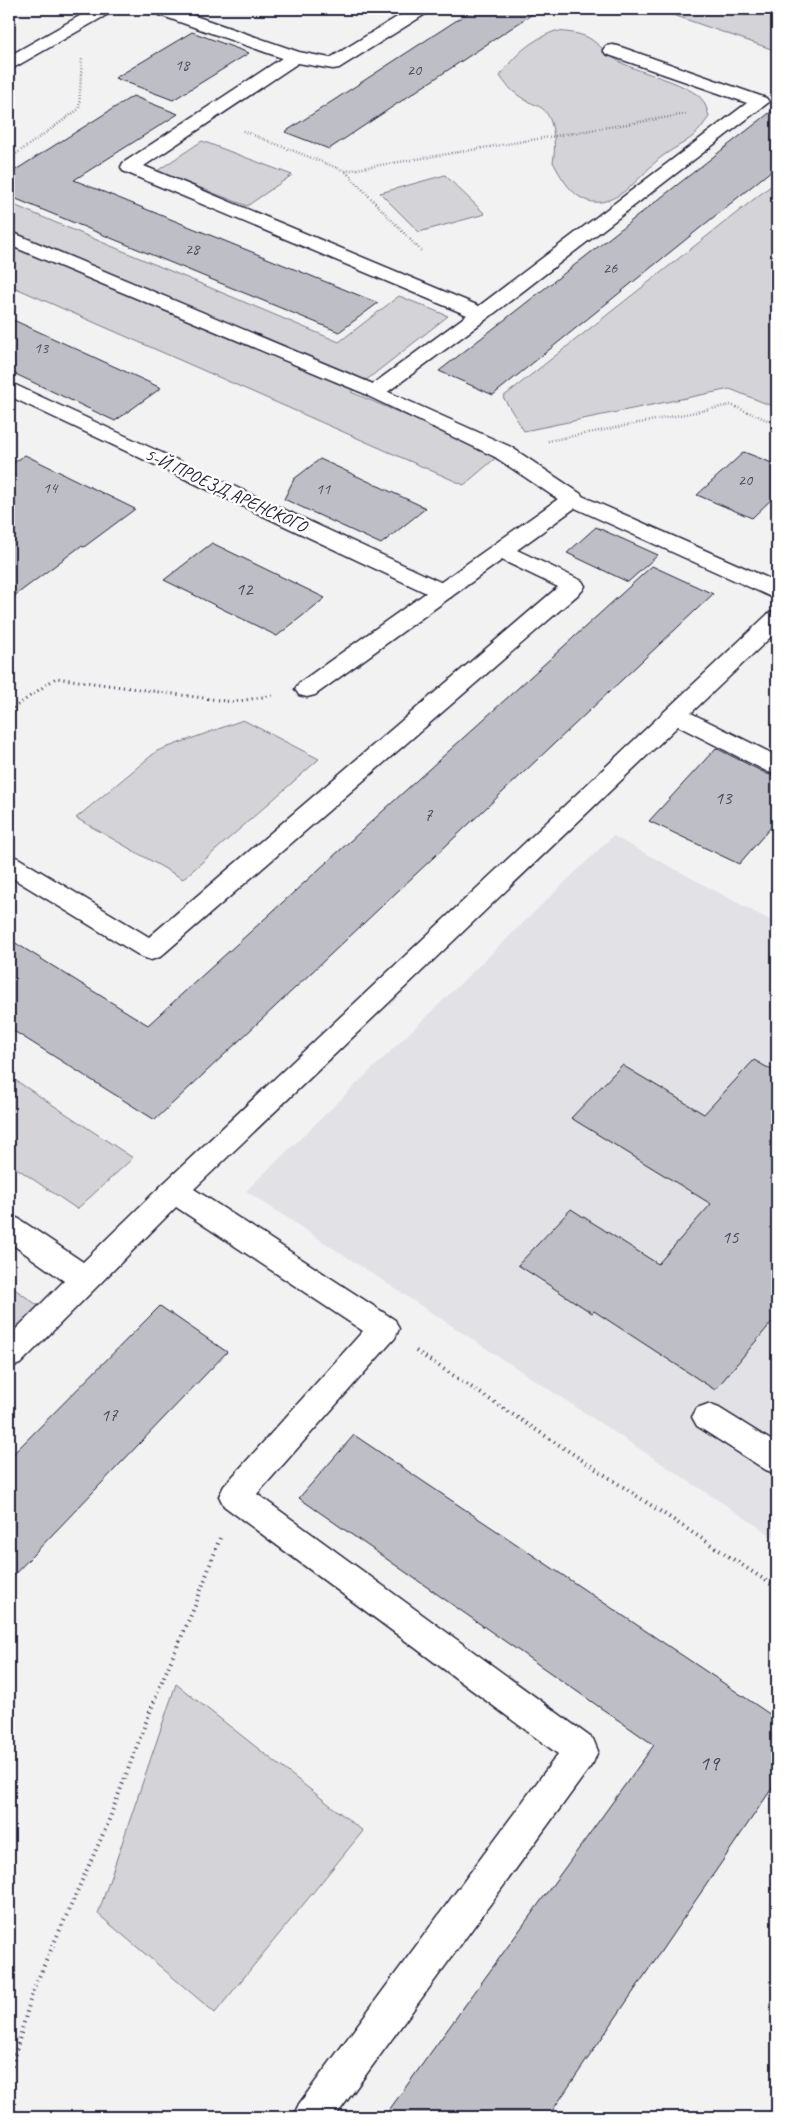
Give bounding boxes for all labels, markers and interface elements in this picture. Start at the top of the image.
house number: 18 [175,55,191,75]
house number: 20 [407,60,423,80]
house number: 28 [185,239,201,259]
house number: 26 [603,258,618,278]
house number: 13 [34,338,50,358]
street label: 5-Й ПРОЕЗД АРЕНСКОГО [142,443,312,538]
house number: 20 [738,470,754,490]
house number: 14 [43,478,59,498]
house number: 11 [316,479,331,499]
house number: 12 [235,577,254,601]
house number: 13 [714,786,733,810]
house number: 7 [424,803,434,827]
house number: 15 [721,1225,740,1249]
house number: 17 [100,1403,119,1427]
house number: 19 [699,1749,721,1777]

